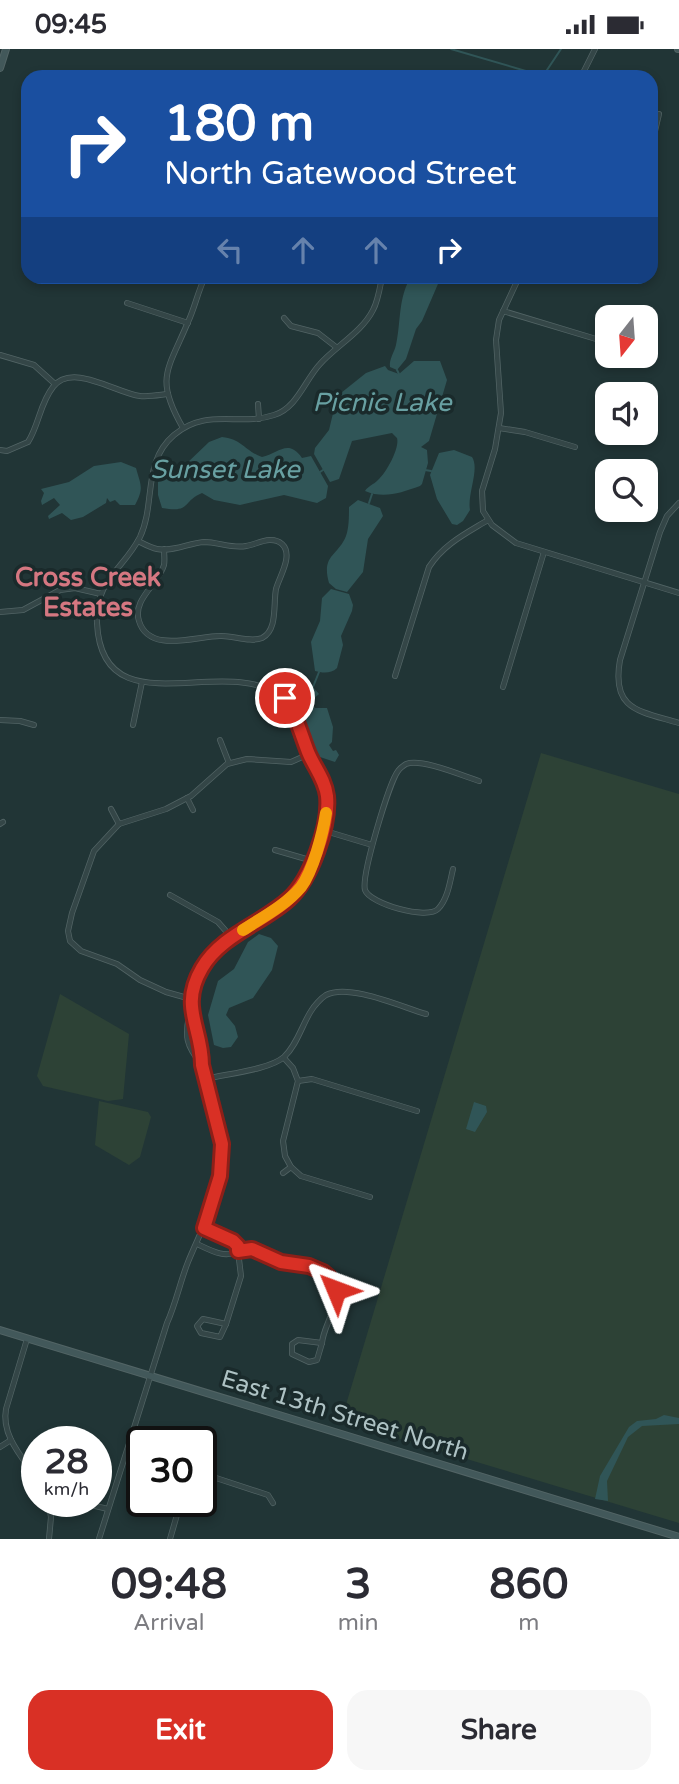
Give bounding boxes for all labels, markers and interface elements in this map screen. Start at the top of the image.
text: 09:45 [35,9,107,40]
text: 180 m [164,95,314,154]
icon: right [49,98,140,189]
text: North Gatewood Street [164,155,517,193]
icon: left [211,231,249,269]
icon: ahead [284,231,322,269]
icon: ahead [357,231,395,269]
icon: right [430,231,468,269]
north arrow [595,305,658,367]
map controls [595,305,658,522]
button: sound [595,382,658,445]
water label: Picnic Lake [313,387,453,418]
water label: Sunset Lake [150,454,301,485]
button: search [595,459,658,522]
district label: Cross Creek Estates [15,562,161,623]
pin [255,668,315,728]
icon: arrive [266,679,304,717]
position arrow [299,1253,373,1327]
street label: East 13th Street North [218,1364,472,1467]
speed limit sign: 30 [126,1426,217,1517]
text: 28 [45,1441,88,1483]
text: km/h [44,1478,89,1500]
text: 09:48 [111,1559,227,1610]
text: 3 [345,1559,371,1610]
text: 860 [489,1559,568,1610]
text: Arrival [133,1609,204,1637]
text: min [338,1609,379,1637]
text: m [518,1609,539,1637]
button: Exit [28,1690,333,1770]
button: Share [347,1690,651,1770]

